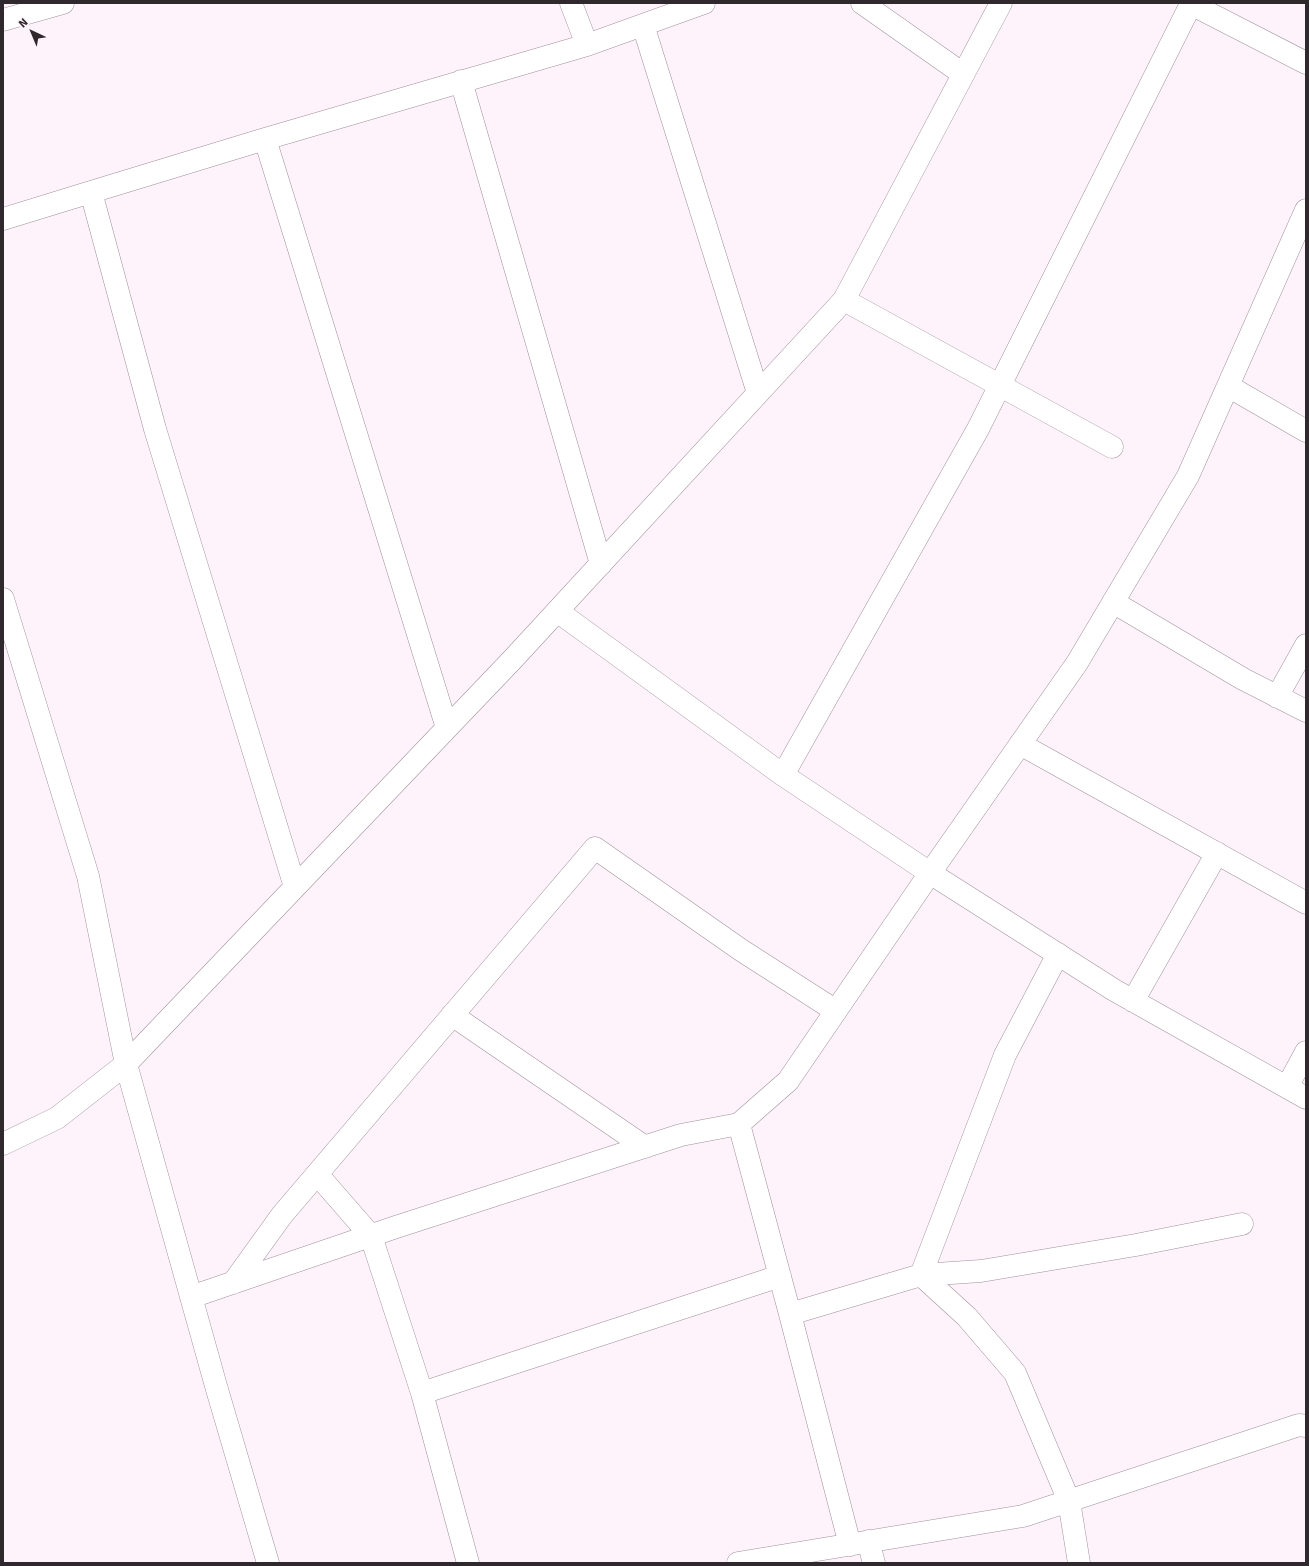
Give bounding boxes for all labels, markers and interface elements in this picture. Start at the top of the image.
north arrow [12,12,52,52]
text: N [16,16,31,30]

